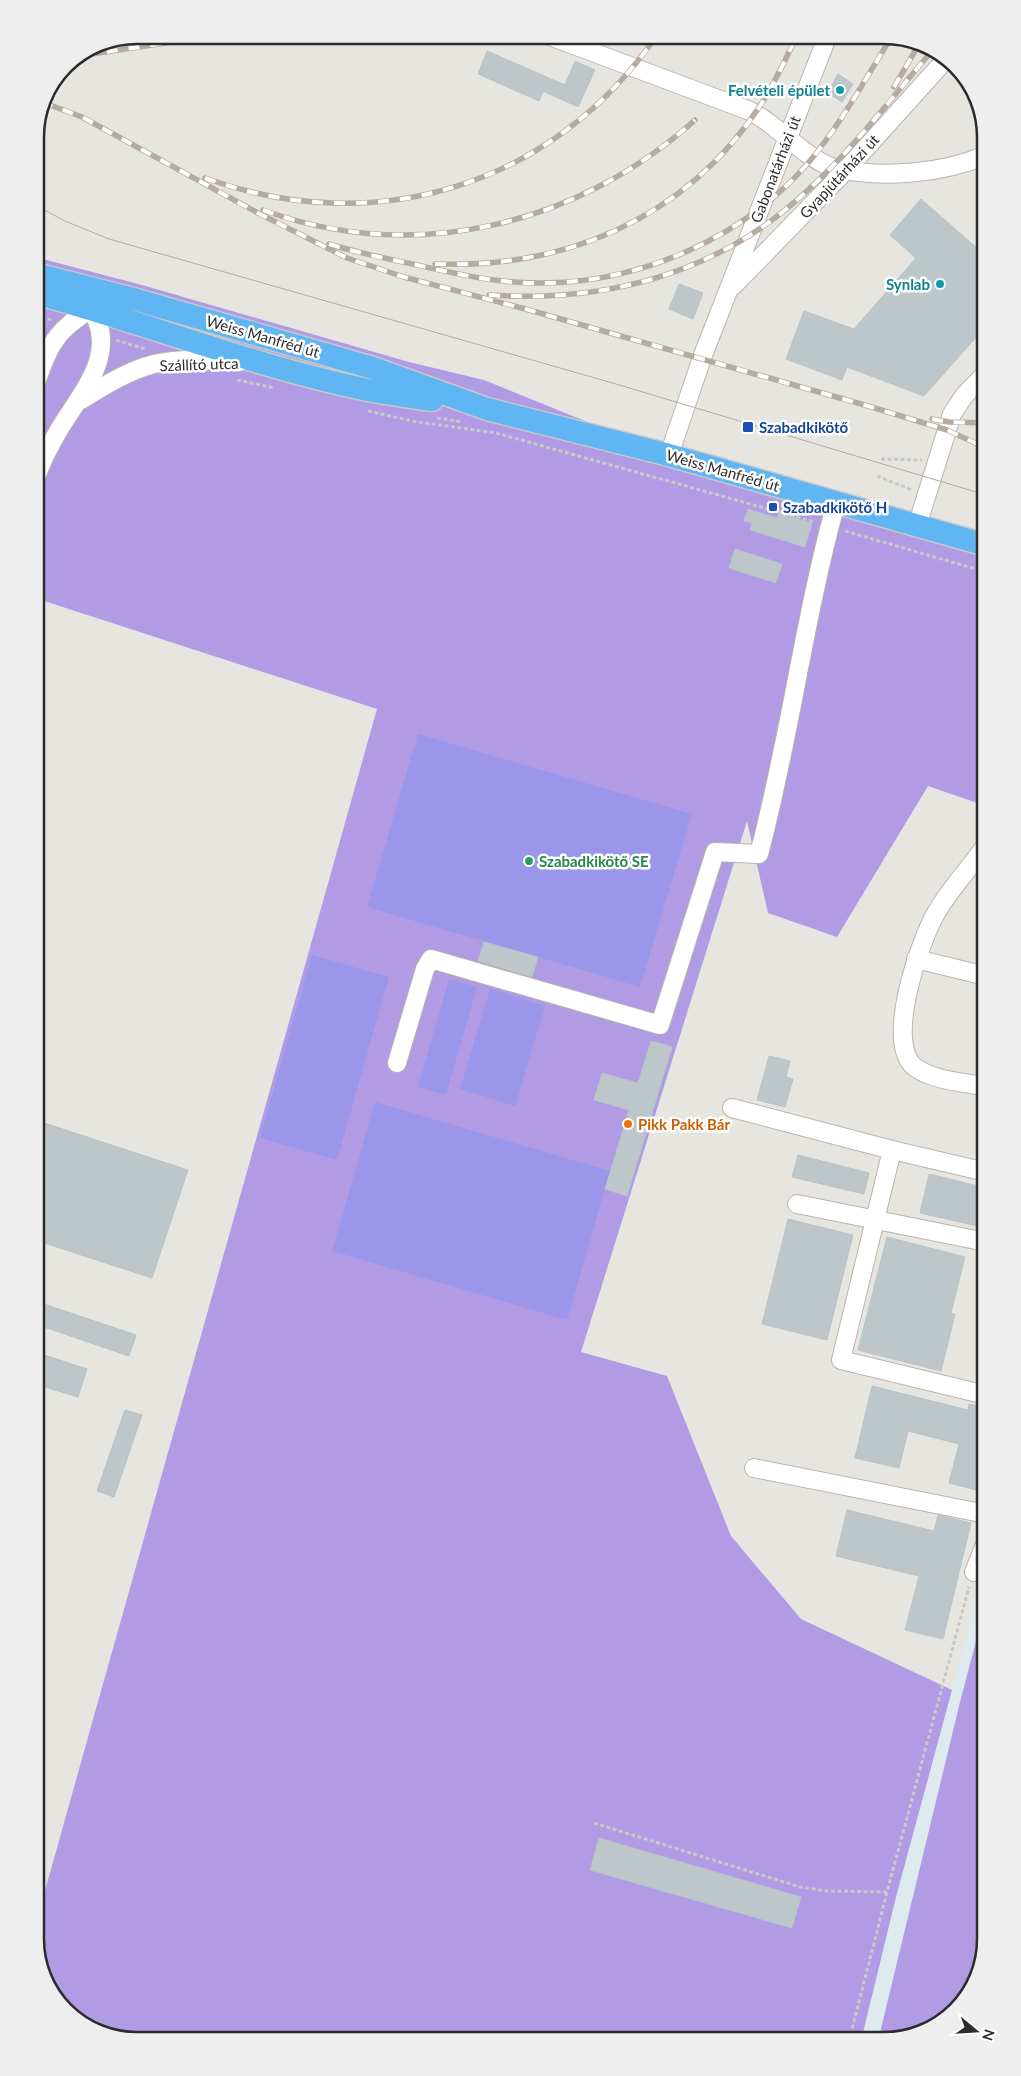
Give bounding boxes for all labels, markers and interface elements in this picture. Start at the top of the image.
place label: Felvételi épület [728,81,830,99]
marker: Felvételi épület [834,84,846,96]
street label: Gabonatárházi út [746,112,804,225]
street label: Gyapjútárházi út [796,130,883,222]
place label: Synlab [886,275,930,293]
marker: Synlab [934,278,946,290]
street label: Weiss Manfréd út [204,311,322,361]
street label: Szállító utca [159,354,239,374]
place label: Szabadkikötő [759,418,849,436]
marker: Szabadkikötő [741,420,755,434]
street label: Weiss Manfréd út [664,445,782,495]
place label: Szabadkikötő H [783,498,887,516]
marker: Szabadkikötő H [767,501,779,513]
place label: Szabadkikötő SE [539,852,649,870]
marker: Szabadkikötő SE [523,855,535,867]
place label: Pikk Pakk Bár [638,1115,730,1133]
marker: Pikk Pakk Bár [622,1118,634,1130]
north arrow [951,2006,1001,2056]
text: N [979,2027,999,2043]

